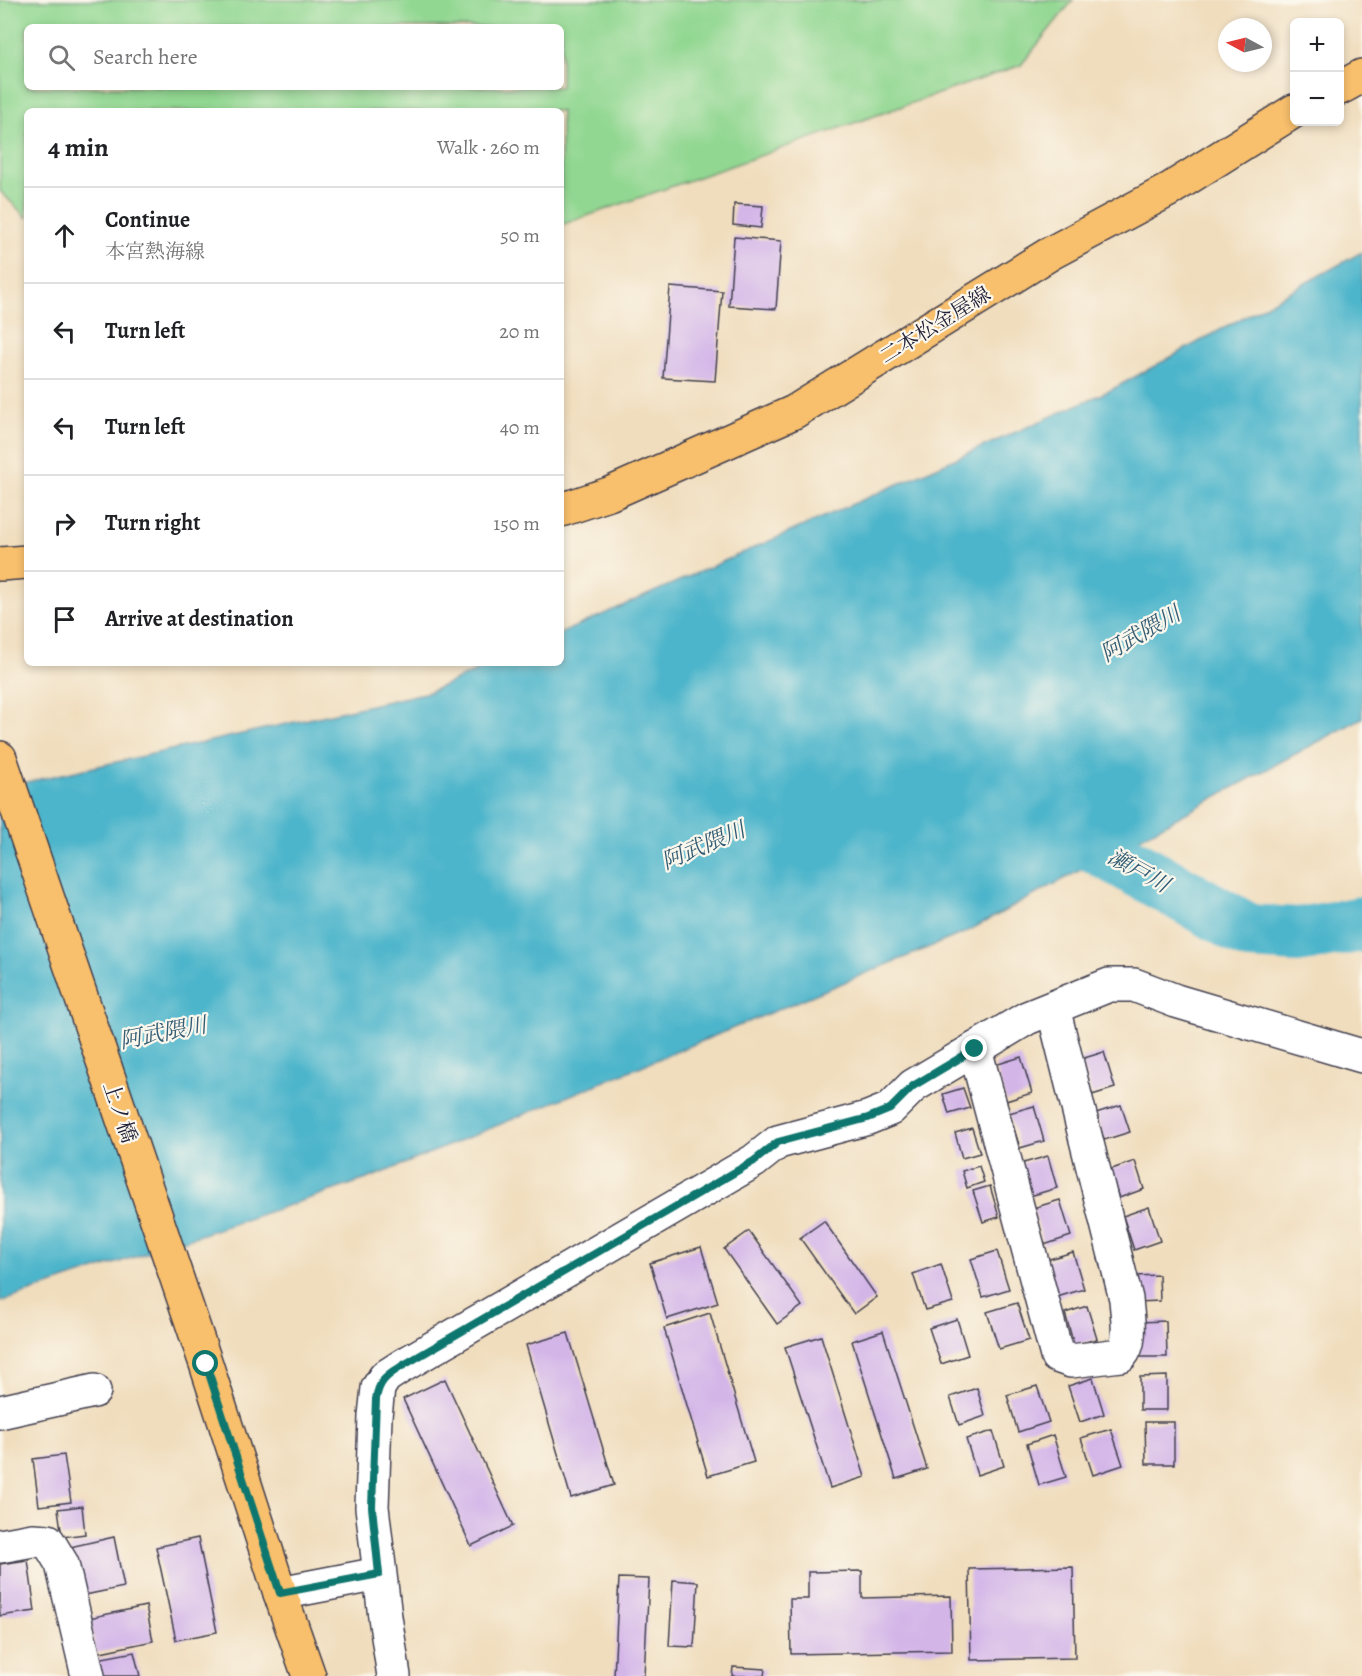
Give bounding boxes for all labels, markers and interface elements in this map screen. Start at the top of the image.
north arrow [1218,18,1272,72]
map controls [1290,18,1344,126]
button: + [1290,18,1344,72]
search box [24,24,564,90]
icon: search [45,41,78,74]
text: Search here [93,42,198,72]
button: − [1290,72,1344,126]
text: 4 min [48,130,109,165]
text: Walk · 260 m [437,134,540,161]
text: Continue [105,205,190,235]
icon: ahead [48,219,81,252]
text: 50 m [500,222,540,249]
text: 本宮熱海線 [105,238,205,265]
street label: 二本松金屋線 [874,280,996,370]
icon: left [48,315,81,348]
text: Turn left [105,316,185,346]
text: 20 m [499,318,540,345]
icon: left [48,411,81,444]
text: Turn left [105,412,185,442]
text: 40 m [500,414,540,441]
icon: right [48,507,81,540]
text: Turn right [105,508,201,538]
text: 150 m [493,510,540,537]
water label: 阿武隈川 [1095,598,1188,669]
icon: arrive [48,603,81,636]
text: Arrive at destination [105,604,294,634]
water label: 阿武隈川 [657,814,752,877]
water label: 瀬戸川 [1102,842,1176,901]
water label: 阿武隈川 [117,1009,211,1056]
route end [961,1035,987,1061]
street label: 上ノ橋 [97,1078,143,1146]
route start [192,1350,218,1376]

